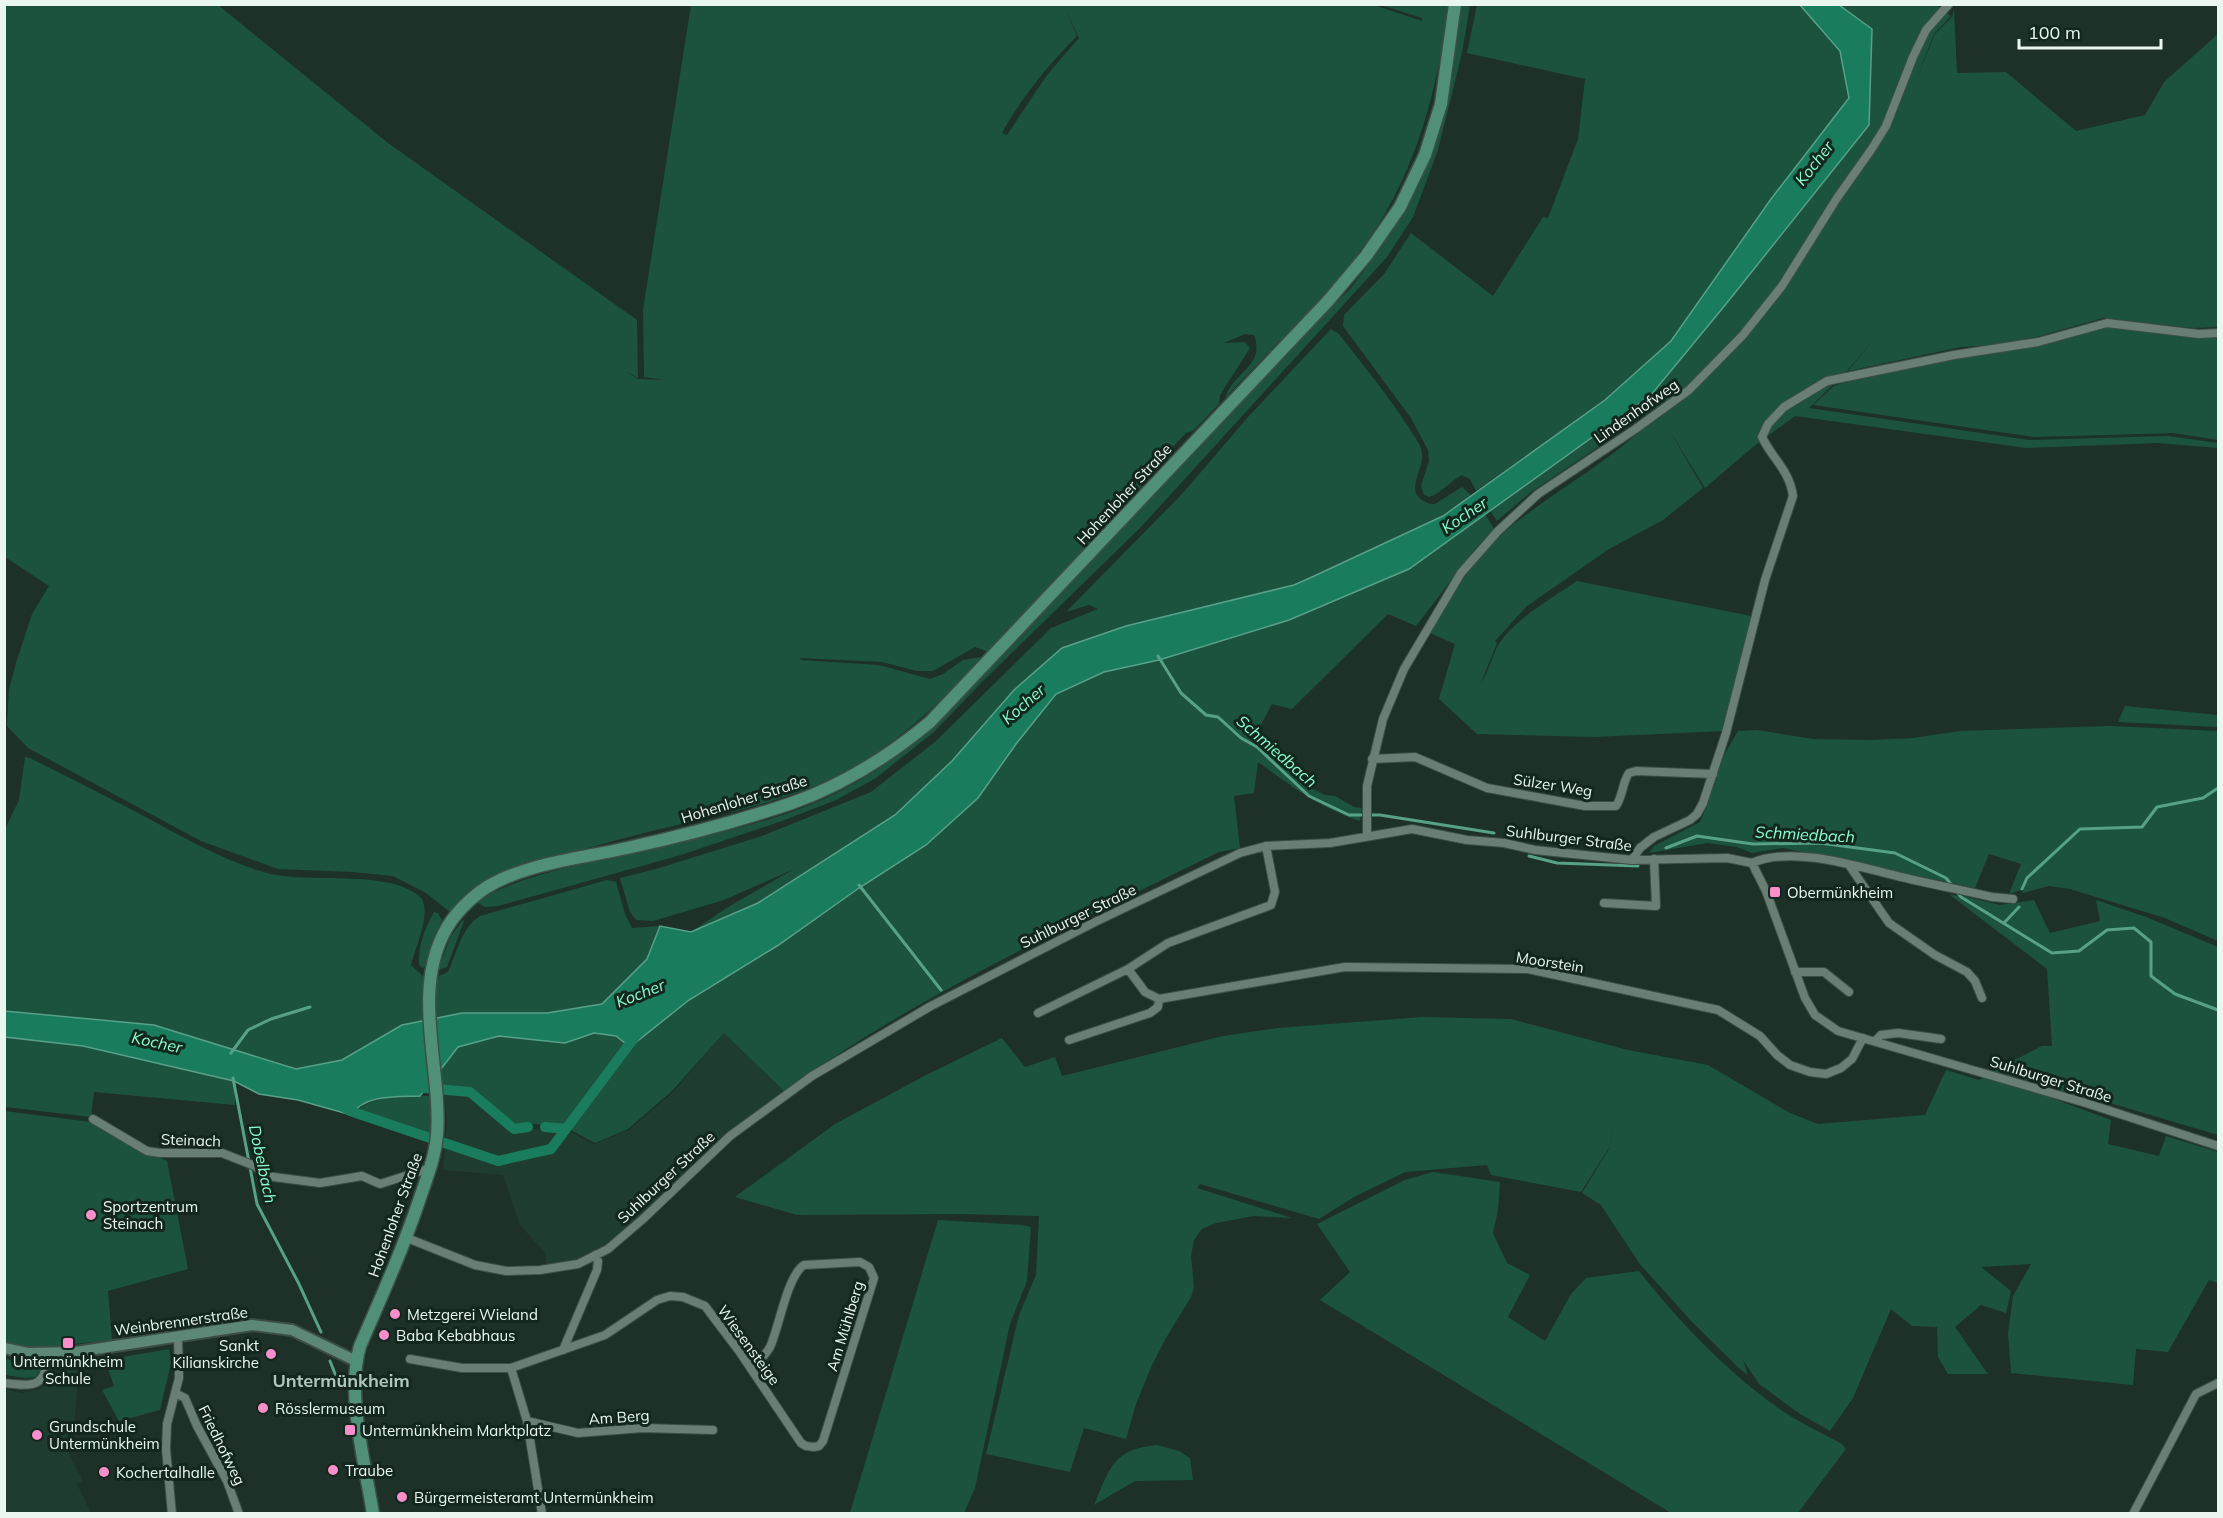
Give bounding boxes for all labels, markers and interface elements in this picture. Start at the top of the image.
scale bar [2019,12,2162,50]
text: 100 m [2028,21,2081,44]
water label: Kocher [1790,136,1838,189]
street label: Lindenhofweg [1590,375,1682,447]
street label: Hohenloher Straße [1072,440,1176,548]
water label: Kocher [1437,492,1492,538]
water label: Kocher [997,679,1050,728]
water label: Schmiedbach [1233,711,1321,791]
street label: Sülzer Weg [1512,769,1594,801]
street label: Hohenloher Straße [679,771,809,827]
street label: Suhlburger Straße [1505,821,1633,855]
water label: Schmiedbach [1755,821,1855,847]
street label: Suhlburger Straße [1017,880,1139,952]
place label: Obermünkheim [1787,883,1893,902]
marker: Obermünkheim [1768,885,1782,899]
street label: Moorstein [1515,947,1585,977]
water label: Kocher [613,974,668,1011]
water label: Kocher [130,1027,185,1057]
street label: Suhlburger Straße [1988,1051,2114,1107]
water label: Dobelbach [245,1123,281,1205]
street label: Suhlburger Straße [613,1127,719,1227]
street label: Steinach [161,1129,221,1151]
street label: Hohenloher Straße [364,1150,426,1280]
place label: Sportzentrum Steinach [103,1197,198,1233]
marker: Sportzentrum Steinach [84,1208,98,1222]
street label: Am Mühlberg [822,1278,868,1374]
street label: Wiesensteige [714,1301,784,1389]
street label: Weinbrennerstraße [113,1302,249,1340]
place label: Metzgerei Wieland [407,1305,538,1324]
marker: Metzgerei Wieland [388,1307,402,1321]
place label: Baba Kebabhaus [396,1326,516,1345]
marker: Baba Kebabhaus [377,1328,391,1342]
marker: Untermünkheim Schule [61,1336,75,1350]
place label: Sankt Kilianskirche [173,1336,259,1372]
marker: Sankt Kilianskirche [264,1347,278,1361]
place label: Untermünkheim Schule [13,1352,123,1388]
district label: Untermünkheim [272,1369,410,1392]
place label: Rösslermuseum [275,1399,385,1418]
marker: Rösslermuseum [256,1401,270,1415]
street label: Friedhofweg [194,1402,250,1488]
street label: Am Berg [588,1405,650,1429]
place label: Grundschule Untermünkheim [49,1417,160,1453]
place label: Untermünkheim Marktplatz [362,1421,551,1440]
marker: Untermünkheim Marktplatz [343,1423,357,1437]
marker: Grundschule Untermünkheim [30,1428,44,1442]
place label: Traube [345,1461,393,1480]
place label: Kochertalhalle [116,1463,215,1482]
marker: Traube [326,1463,340,1477]
marker: Kochertalhalle [97,1465,111,1479]
place label: Bürgermeisteramt Untermünkheim [414,1488,654,1507]
marker: Bürgermeisteramt Untermünkheim [395,1490,409,1504]

